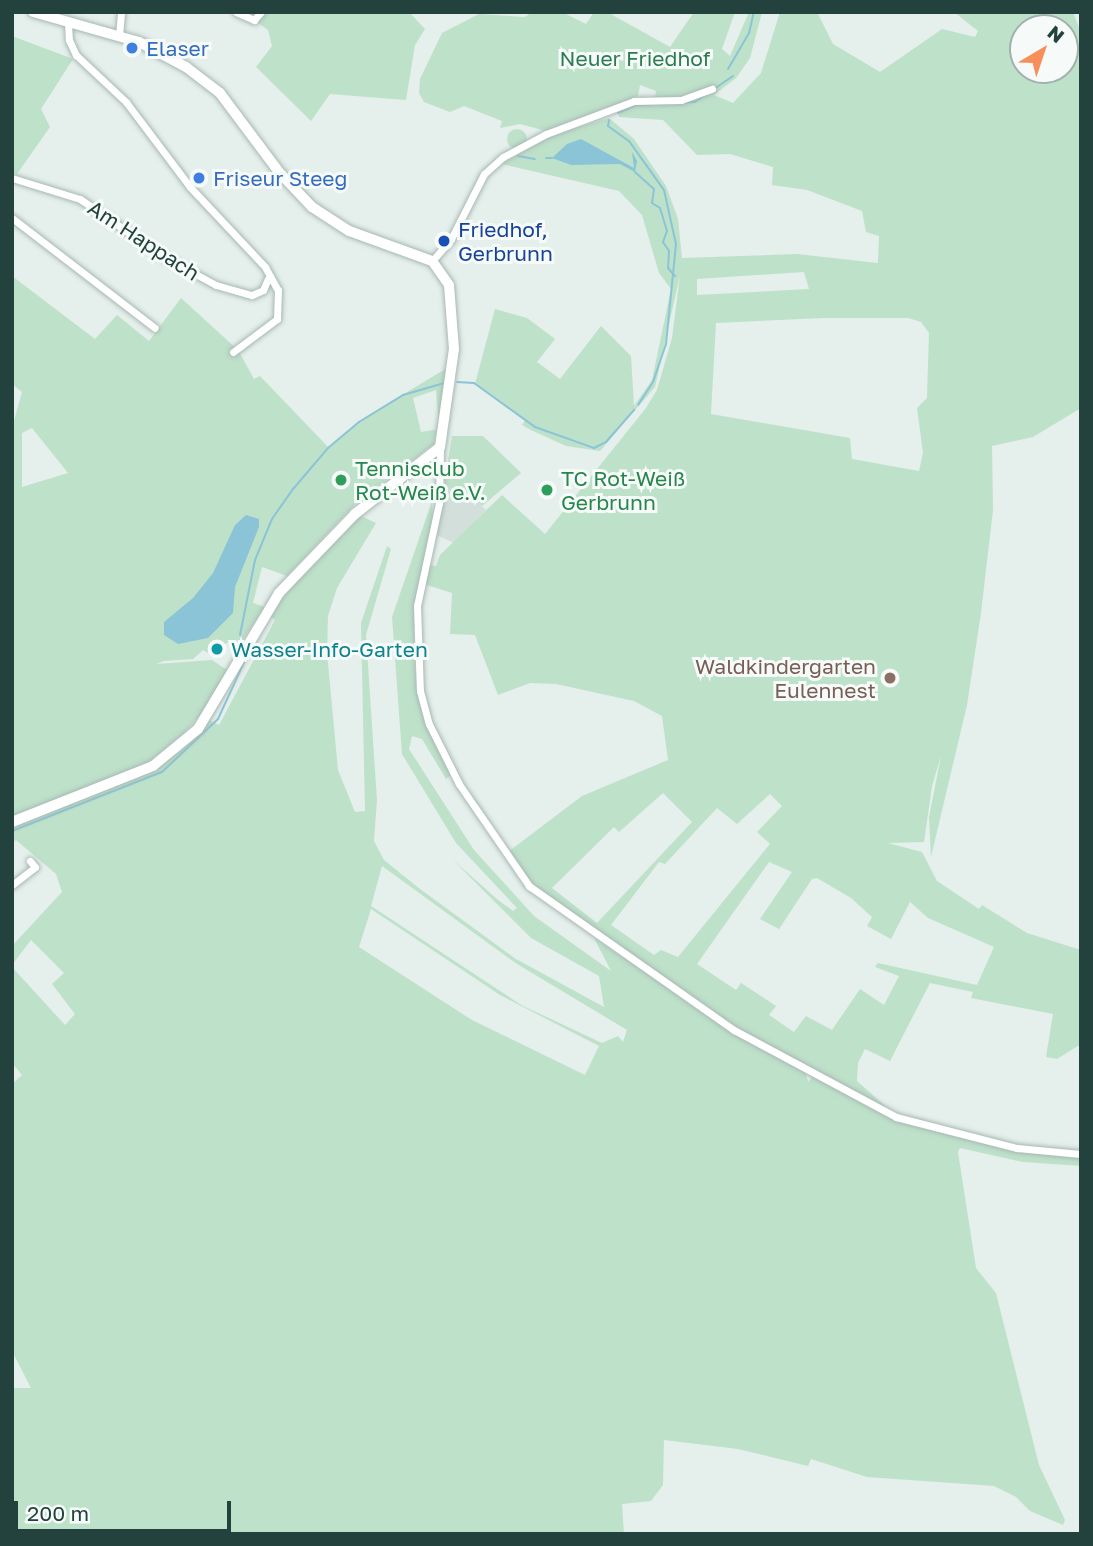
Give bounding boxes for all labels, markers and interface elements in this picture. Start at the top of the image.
north arrow [1009,14,1079,84]
text: N [1043,20,1069,47]
place label: Elaser [146,35,209,61]
marker: Elaser [124,40,140,56]
park label: Neuer Friedhof [560,45,710,71]
place label: Friseur Steeg [213,165,347,191]
marker: Friseur Steeg [191,170,207,186]
street label: Am Happach [84,195,204,285]
place label: Friedhof, Gerbrunn [458,216,553,266]
marker: Friedhof, Gerbrunn [436,233,452,249]
place label: Tennisclub Rot-Weiß e.V. [355,455,486,505]
place label: TC Rot-Weiß Gerbrunn [561,465,685,515]
marker: Tennisclub Rot-Weiß e.V. [333,472,349,488]
marker: TC Rot-Weiß Gerbrunn [539,482,555,498]
place label: Wasser-Info-Garten [231,636,428,662]
marker: Wasser-Info-Garten [209,641,225,657]
place label: Waldkindergarten Eulennest [695,653,876,703]
marker: Waldkindergarten Eulennest [882,670,898,686]
scale bar [18,1486,234,1530]
text: 200 m [27,1500,89,1526]

